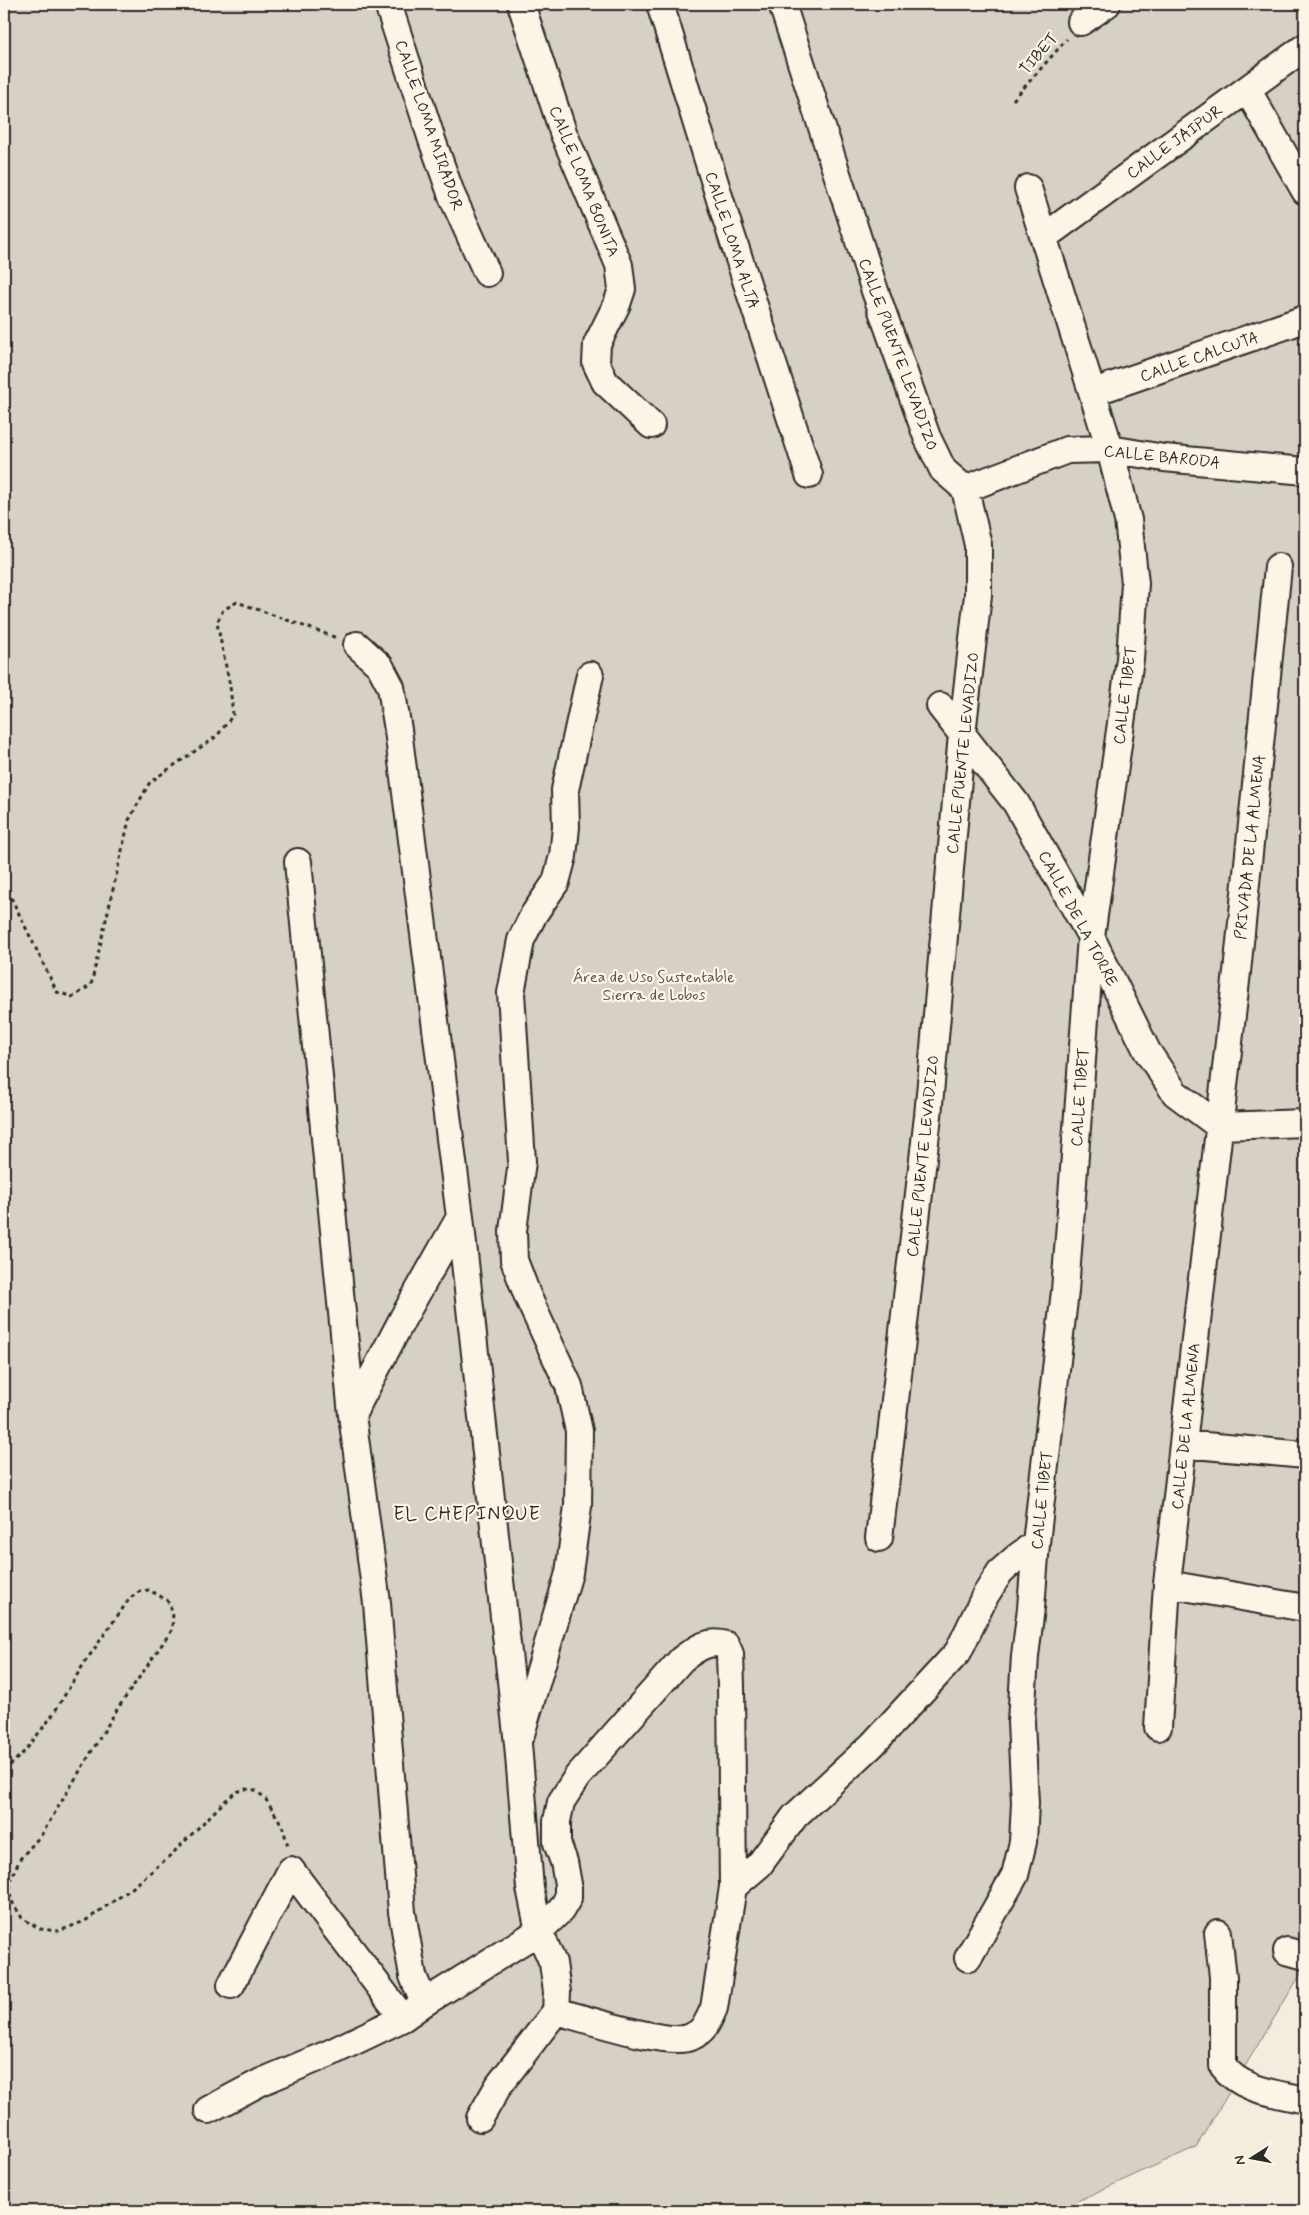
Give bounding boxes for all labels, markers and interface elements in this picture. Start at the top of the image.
street label: TIBET [1015,28,1063,80]
street label: CALLE LOMA MIRADOR [390,37,468,214]
street label: CALLE JAIPUR [1123,100,1227,184]
street label: CALLE LOMA BONITA [544,103,624,260]
street label: CALLE LOMA ALTA [699,169,764,312]
street label: CALLE PUENTE LEVADIZO [853,256,942,453]
street label: CALLE CALCUTA [1137,327,1262,388]
street label: CALLE BARODA [1103,441,1221,474]
street label: CALLE TIBET [1109,645,1142,746]
street label: CALLE PUENTE LEVADIZO [942,651,985,855]
street label: PRIVADA DE LA ALMENA [1230,754,1271,941]
street label: CALLE DE LA TORRE [1033,847,1122,990]
park label: Área de Uso Sustentable Sierra de Lobos [573,967,735,1006]
street label: CALLE TIBET [1067,1047,1094,1147]
street label: CALLE PUENTE LEVADIZO [902,1054,945,1258]
street label: CALLE DE LA ALMENA [1167,1342,1206,1511]
street label: CALLE TIBET [1027,1450,1058,1551]
district label: EL CHEPINQUE [393,1502,541,1527]
north arrow [1226,2132,1276,2182]
text: N [1230,2154,1250,2167]

